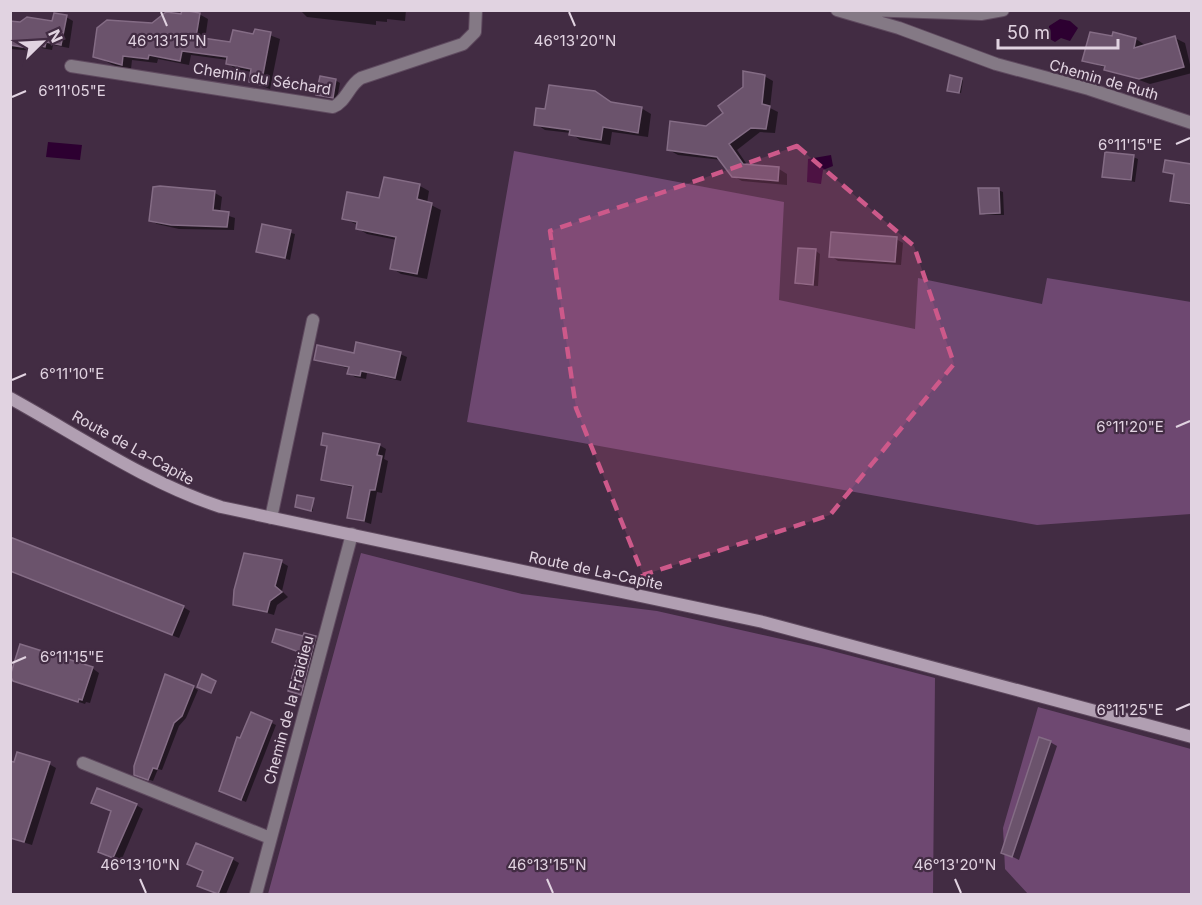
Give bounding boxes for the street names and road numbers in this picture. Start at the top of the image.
street label: Chemin de Ruth [1047,55,1161,104]
street label: Chemin du Séchard [192,58,332,99]
street label: Route de La-Capite [69,406,198,489]
street label: Route de La-Capite [527,547,665,594]
street label: Chemin de la Fraidieu [259,633,318,786]

